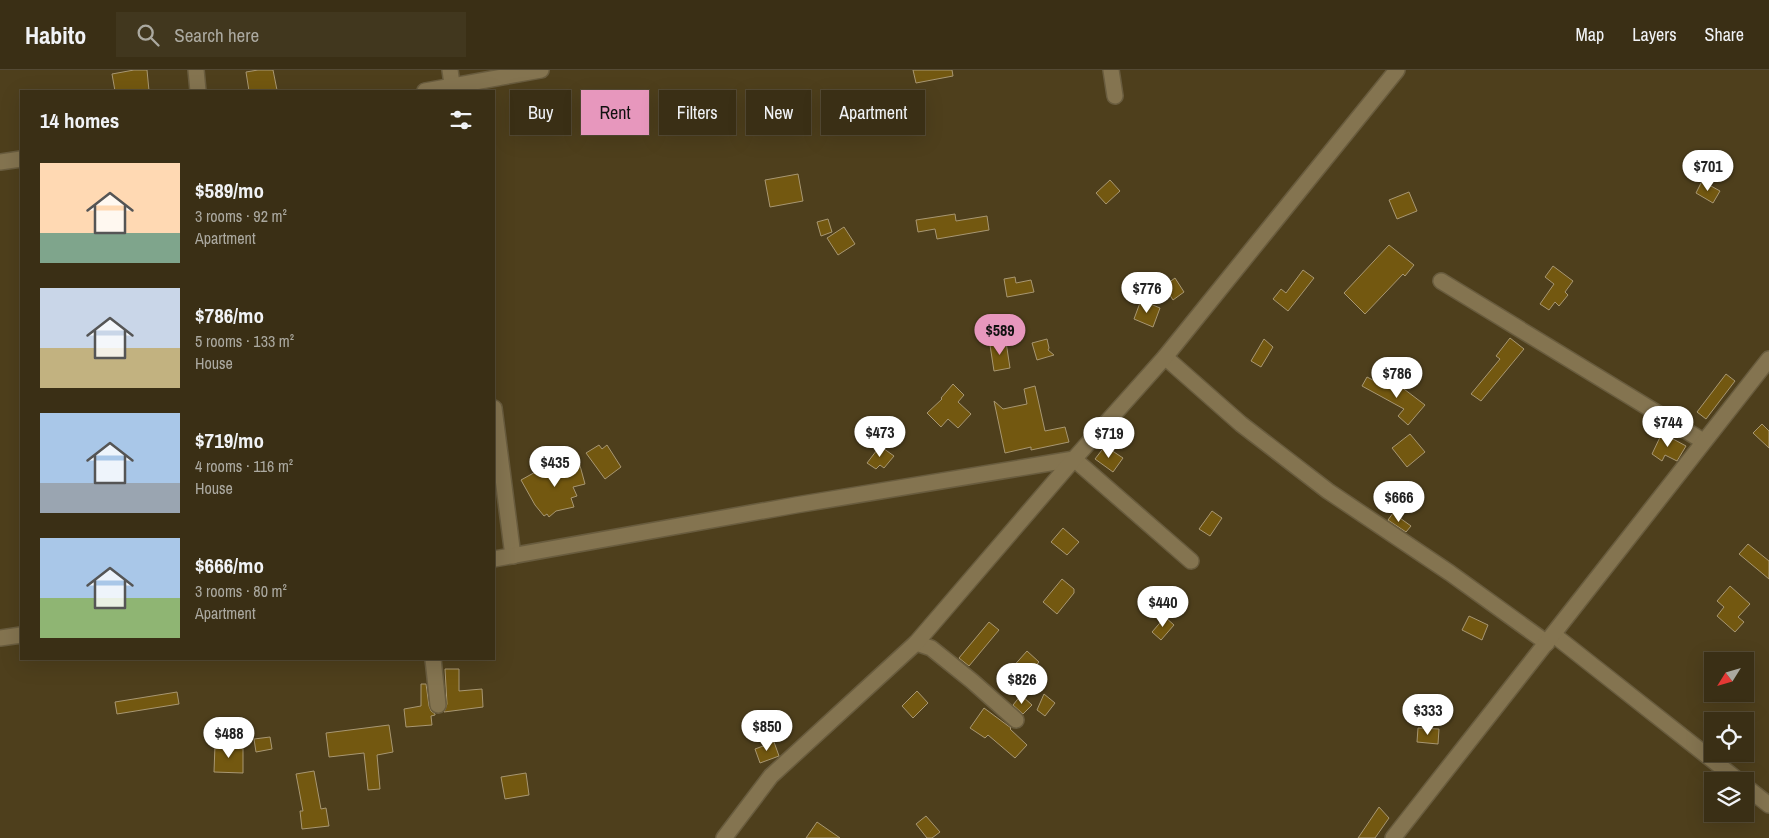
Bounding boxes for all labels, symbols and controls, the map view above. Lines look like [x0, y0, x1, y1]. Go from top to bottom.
search box [116, 12, 466, 57]
text: Habito [25, 19, 86, 51]
icon: search [134, 21, 162, 49]
text: Search here [174, 22, 259, 48]
text: Map [1576, 22, 1604, 47]
text: Layers [1632, 22, 1677, 47]
text: Share [1705, 22, 1744, 47]
chip: Buy [510, 90, 571, 135]
chip: Rent [581, 90, 649, 135]
chip: Filters [659, 90, 736, 135]
chip: New [746, 90, 811, 135]
chip: Apartment [821, 90, 925, 135]
text: 14 homes [40, 106, 119, 135]
icon: filters [447, 106, 475, 134]
pin: $701 [1678, 150, 1738, 192]
text: $701 [1693, 155, 1723, 177]
text: $589/mo [195, 176, 264, 205]
icon: home [80, 183, 140, 243]
text: 3 rooms · 92 m² [195, 205, 287, 227]
text: Apartment [195, 227, 256, 249]
pin: $776 [1117, 272, 1177, 314]
text: $776 [1132, 277, 1162, 299]
text: $786/mo [195, 301, 264, 330]
icon: home [80, 308, 140, 368]
pin: $589 [970, 314, 1030, 356]
text: $589 [985, 319, 1015, 341]
text: 5 rooms · 133 m² [195, 330, 294, 352]
text: House [195, 352, 233, 374]
pin: $786 [1367, 356, 1427, 399]
text: $786 [1382, 362, 1412, 384]
pin: $744 [1638, 406, 1698, 448]
text: $744 [1653, 411, 1683, 433]
pin: $473 [850, 416, 910, 458]
pin: $719 [1079, 416, 1139, 459]
text: $473 [865, 421, 895, 443]
text: $719 [1094, 422, 1124, 444]
text: $719/mo [195, 426, 264, 455]
icon: home [80, 433, 140, 493]
pin: $435 [525, 446, 585, 488]
text: $435 [540, 451, 570, 473]
text: 4 rooms · 116 m² [195, 455, 293, 477]
text: House [195, 477, 233, 499]
pin: $666 [1369, 480, 1429, 523]
text: $666 [1384, 486, 1414, 508]
text: $666/mo [195, 551, 264, 580]
icon: home [80, 558, 140, 618]
text: 3 rooms · 80 m² [195, 580, 287, 602]
pin: $440 [1133, 586, 1193, 628]
text: $440 [1148, 591, 1178, 613]
text: Apartment [195, 602, 256, 624]
north arrow [1704, 652, 1754, 702]
map controls [1704, 652, 1754, 822]
pin: $826 [992, 662, 1052, 705]
text: $826 [1007, 668, 1037, 690]
pin: $333 [1398, 694, 1458, 736]
text: $333 [1413, 699, 1443, 721]
pin: $850 [737, 710, 797, 752]
button: locate [1704, 712, 1754, 762]
text: $850 [752, 715, 782, 737]
pin: $488 [199, 716, 259, 759]
text: $488 [214, 722, 244, 744]
button: layers [1704, 772, 1754, 822]

